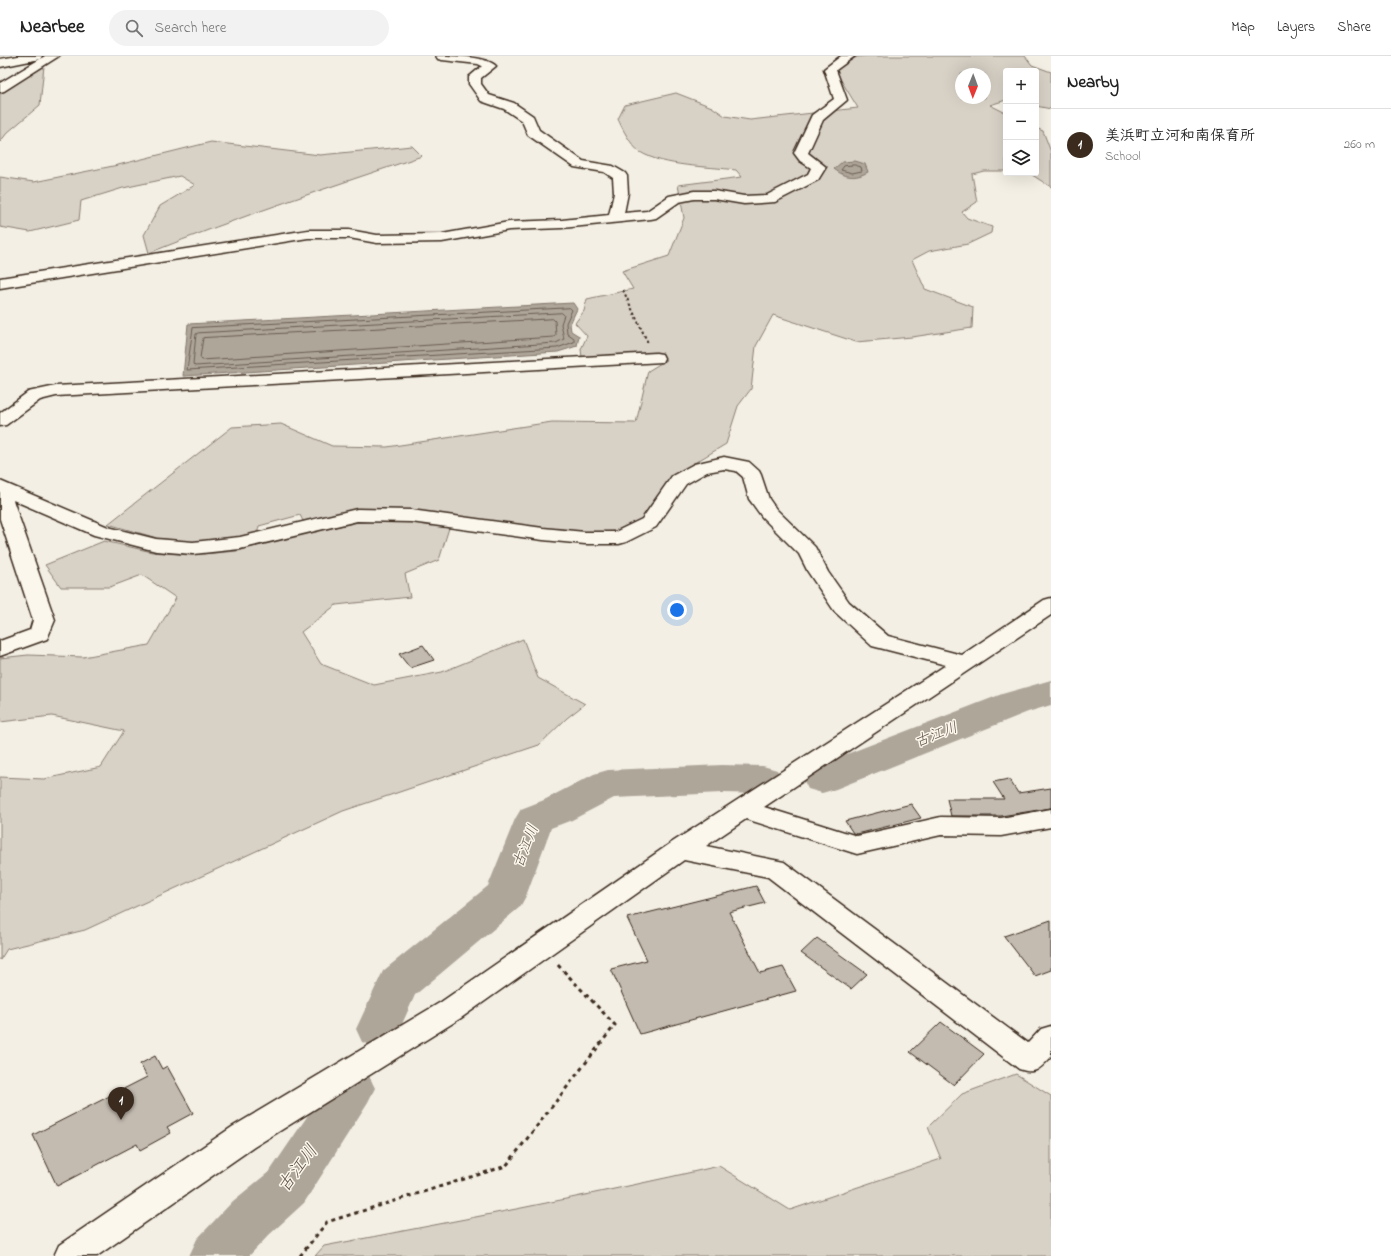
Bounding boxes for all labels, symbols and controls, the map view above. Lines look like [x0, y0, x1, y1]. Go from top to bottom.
search box [109, 10, 389, 46]
text: Nearbee [20, 14, 85, 41]
icon: search [123, 17, 145, 39]
text: Search here [155, 17, 226, 39]
text: Map [1231, 17, 1255, 38]
text: Layers [1277, 17, 1315, 38]
text: Share [1337, 17, 1371, 38]
north arrow [955, 68, 991, 104]
map controls [1003, 68, 1039, 176]
button: + [1003, 68, 1039, 104]
text: Nearby [1067, 70, 1119, 95]
button: − [1003, 104, 1039, 140]
text: 美浜町立河和南保育所 [1105, 125, 1255, 147]
text: 1 [1078, 135, 1082, 154]
text: 260 m [1344, 135, 1375, 154]
button: layers [1003, 140, 1039, 176]
text: School [1105, 147, 1141, 166]
your location [667, 600, 687, 620]
water label: 古江川 [911, 717, 961, 753]
water label: 古江川 [507, 821, 545, 871]
pin: 1 [108, 1087, 134, 1120]
water label: 古江川 [272, 1140, 325, 1199]

